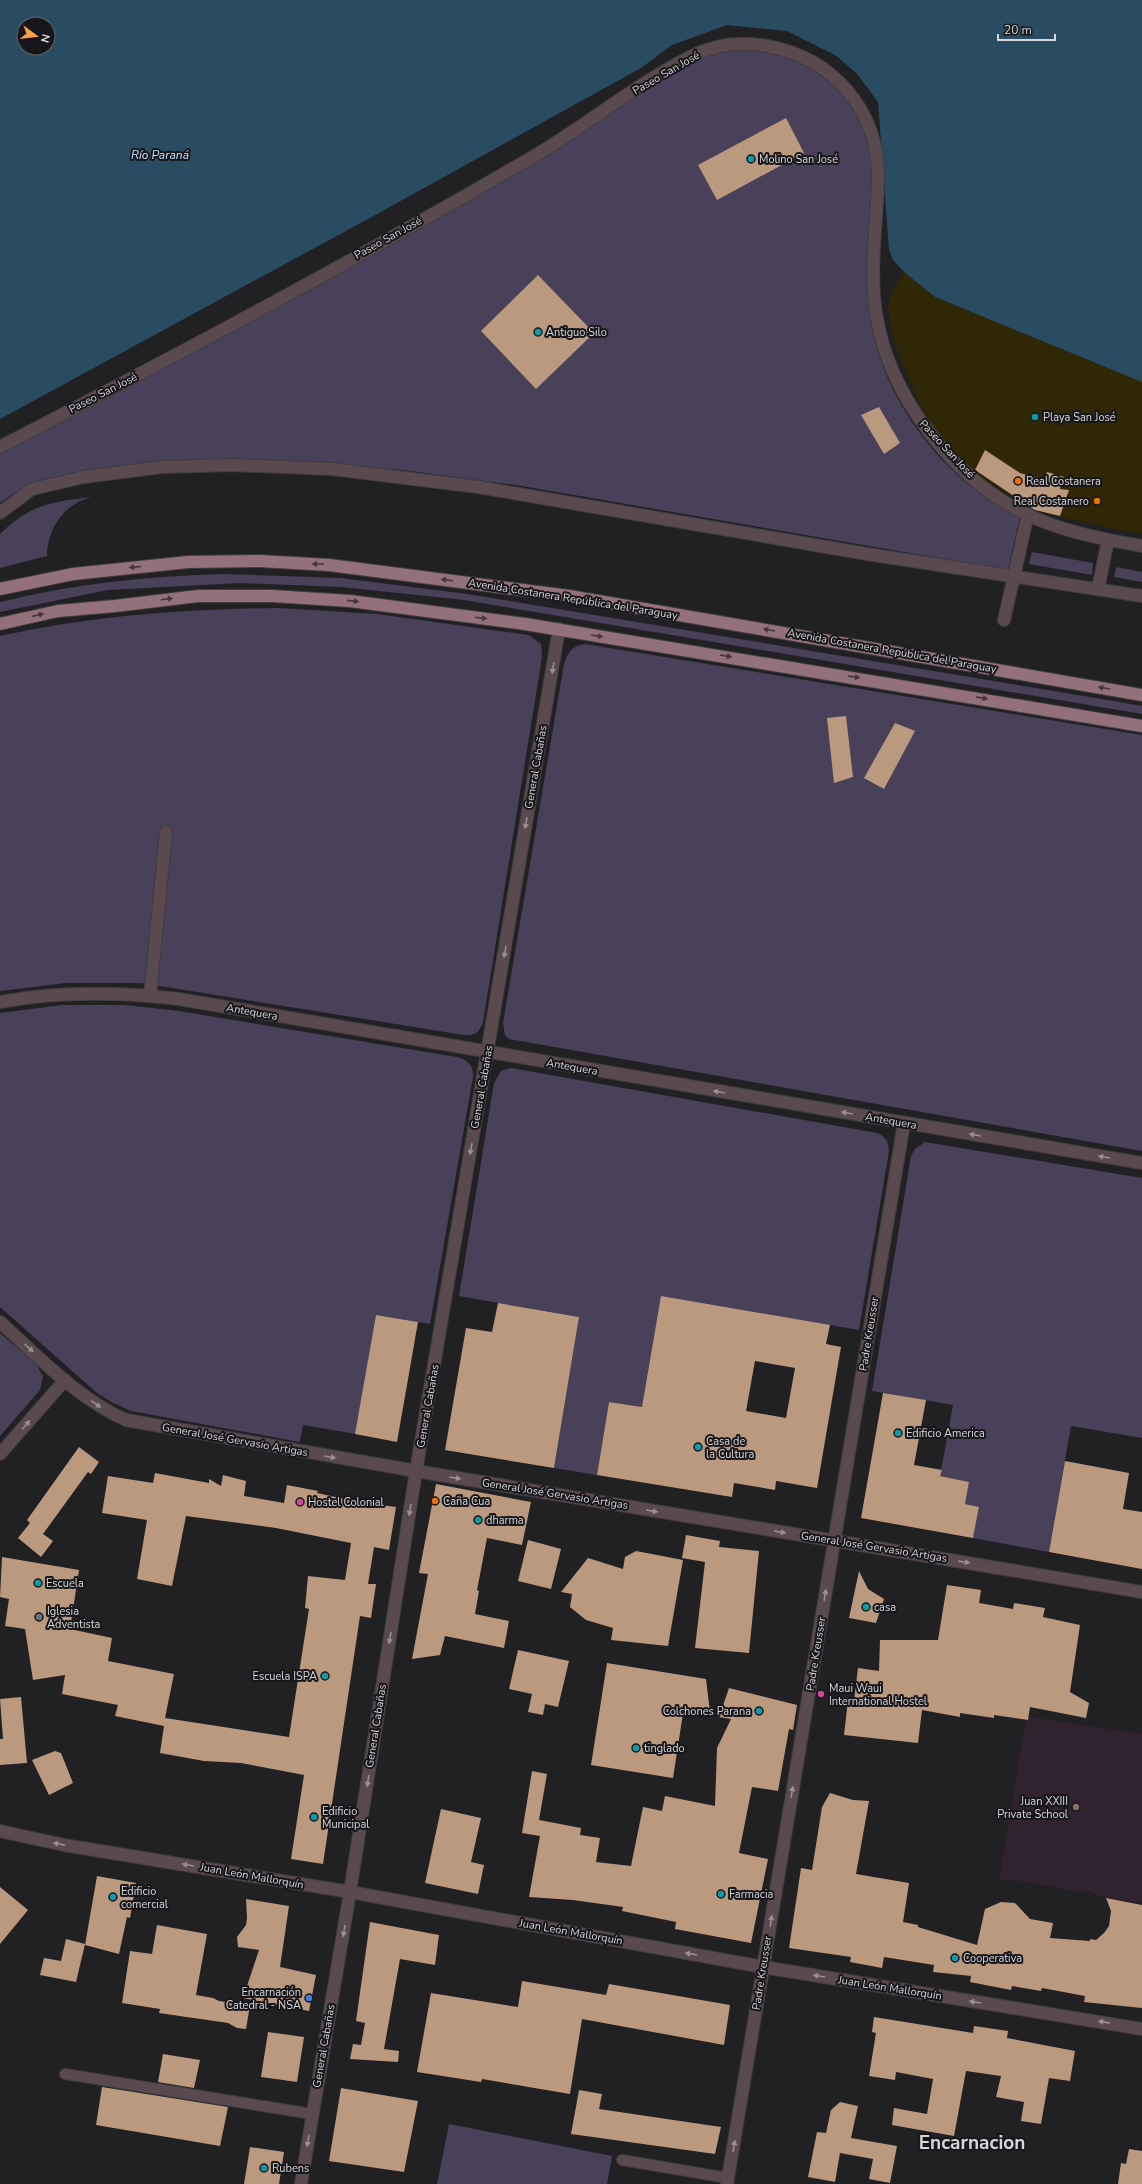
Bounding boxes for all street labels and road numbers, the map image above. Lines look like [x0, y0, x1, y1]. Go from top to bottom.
street label: Paseo San José [630, 48, 702, 98]
street label: Paseo San José [352, 213, 425, 263]
street label: Paseo San José [66, 369, 140, 417]
street label: Paseo San José [916, 416, 978, 482]
street label: Avenida Costanera República del Paraguay [467, 575, 679, 623]
street label: Avenida Costanera República del Paraguay [786, 625, 998, 677]
street label: General Cabañas [521, 724, 551, 810]
street label: Antequera [225, 1000, 279, 1024]
street label: General Cabañas [467, 1044, 497, 1130]
street label: Antequera [545, 1055, 599, 1079]
street label: Antequera [864, 1109, 918, 1133]
street label: Padre Kreusser [856, 1296, 882, 1372]
street label: General Cabañas [413, 1363, 443, 1449]
street label: General José Gervasio Artigas [161, 1420, 309, 1460]
street label: General José Gervasio Artigas [481, 1475, 629, 1513]
street label: General José Gervasio Artigas [800, 1528, 948, 1566]
street label: Padre Kreusser [803, 1616, 829, 1692]
street label: General Cabañas [362, 1683, 390, 1769]
street label: Juan León Mallorquín [198, 1859, 305, 1892]
street label: Juan León Mallorquín [517, 1915, 624, 1948]
street label: Padre Kreusser [749, 1935, 775, 2011]
street label: Juan León Mallorquín [836, 1972, 943, 2004]
street label: General Cabañas [309, 2003, 339, 2089]

